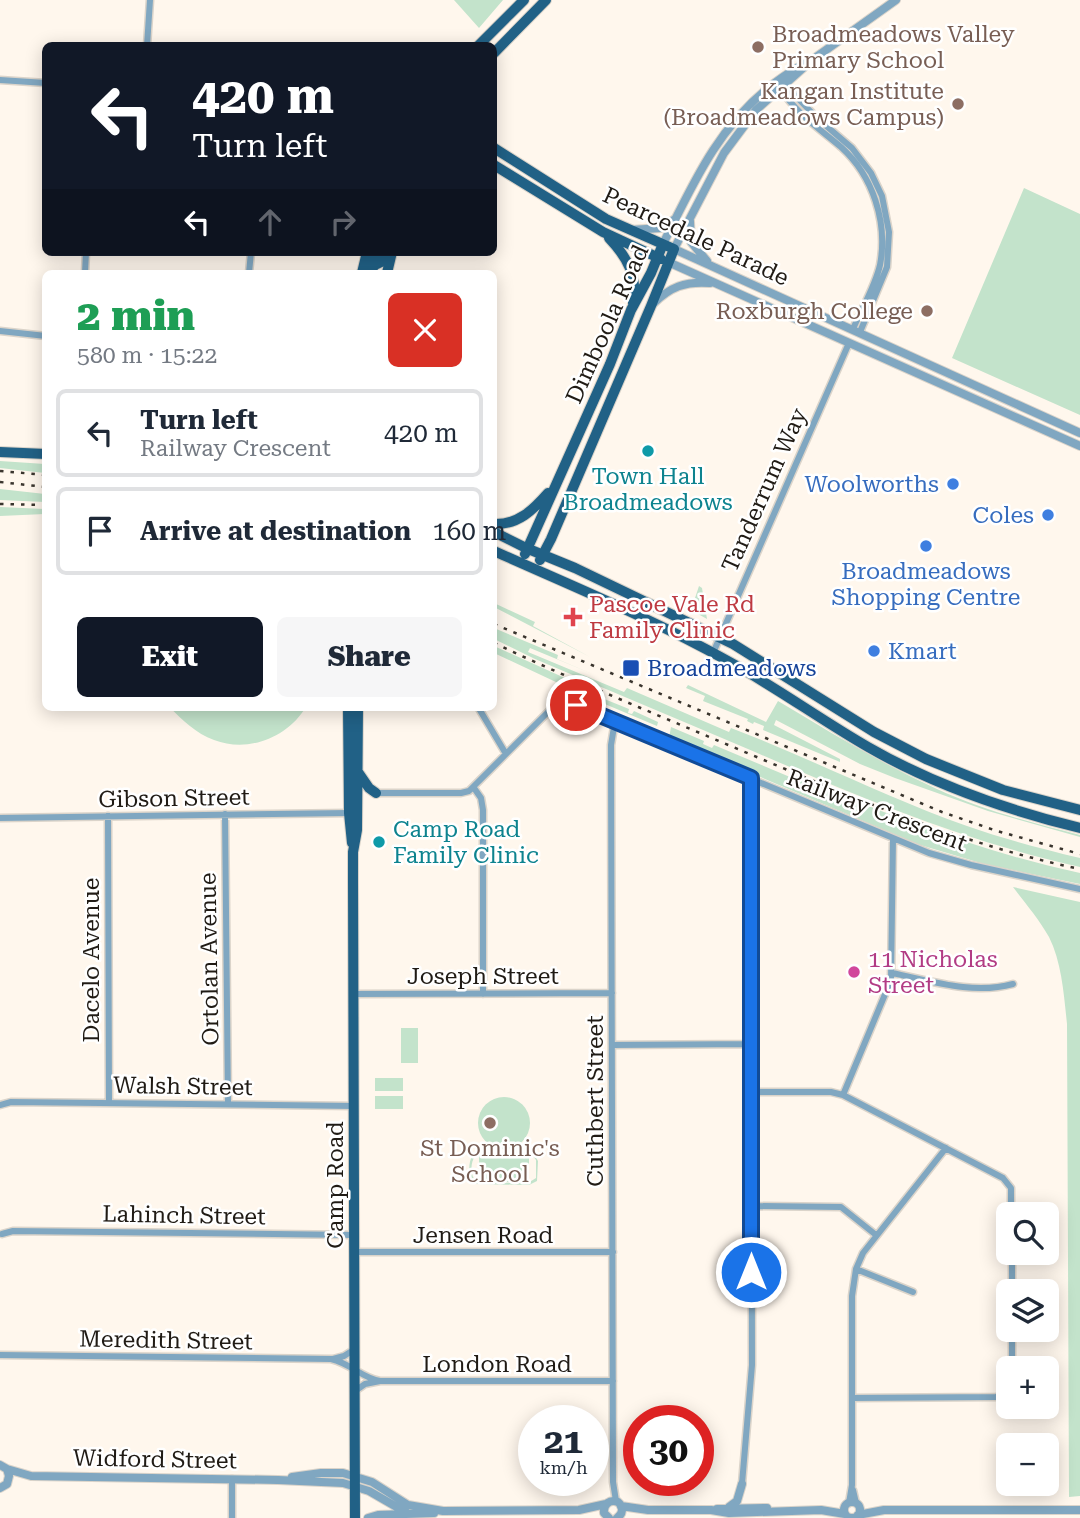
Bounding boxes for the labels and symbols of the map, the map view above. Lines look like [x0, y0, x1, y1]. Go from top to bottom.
place label: Broadmeadows Valley Primary School [772, 21, 1015, 74]
marker: Broadmeadows Valley Primary School [750, 39, 766, 55]
place label: Kangan Institute (Broadmeadows Campus) [663, 78, 944, 131]
marker: Kangan Institute (Broadmeadows Campus) [950, 96, 966, 112]
street label: Pearcedale Parade [598, 181, 793, 291]
street label: Dimboola Road [560, 240, 655, 408]
place label: Roxburgh College [716, 298, 913, 325]
marker: Roxburgh College [919, 303, 935, 319]
street label: Tanderrum Way [716, 404, 813, 576]
marker: Town Hall Broadmeadows [640, 443, 656, 459]
place label: Town Hall Broadmeadows [563, 463, 733, 516]
place label: Woolworths [804, 471, 939, 498]
marker: Woolworths [945, 476, 961, 492]
place label: Coles [973, 502, 1034, 529]
marker: Coles [1040, 507, 1056, 523]
marker: Broadmeadows Shopping Centre [918, 538, 934, 554]
place label: Broadmeadows Shopping Centre [832, 558, 1020, 611]
place label: Pascoe Vale Rd Family Clinic [589, 591, 755, 644]
marker: Pascoe Vale Rd Family Clinic [563, 607, 583, 627]
place label: Kmart [888, 638, 957, 665]
marker: Kmart [866, 643, 882, 659]
place label: Broadmeadows [647, 655, 817, 682]
marker: Broadmeadows [621, 658, 641, 678]
pin [546, 675, 606, 735]
street label: Railway Crescent [783, 764, 971, 857]
street label: Gibson Street [98, 784, 250, 813]
place label: Camp Road Family Clinic [393, 816, 539, 869]
marker: Camp Road Family Clinic [371, 834, 387, 850]
street label: Ortolan Avenue [194, 872, 225, 1046]
street label: Dacelo Avenue [78, 878, 105, 1042]
place label: 11 Nicholas Street [868, 946, 998, 999]
street label: Joseph Street [407, 963, 559, 990]
marker: 11 Nicholas Street [846, 964, 862, 980]
street label: Cuthbert Street [582, 1015, 609, 1187]
street label: Walsh Street [113, 1072, 253, 1101]
marker: St Dominic's School [482, 1115, 498, 1131]
street label: Camp Road [322, 1121, 349, 1249]
place label: St Dominic's School [420, 1135, 560, 1188]
street label: Lahinch Street [102, 1201, 266, 1230]
street label: Jensen Road [413, 1222, 554, 1249]
position arrow [714, 1235, 788, 1309]
street label: Meredith Street [79, 1325, 253, 1356]
street label: London Road [422, 1351, 572, 1378]
speed limit sign: 30 [623, 1405, 714, 1496]
street label: Widford Street [73, 1445, 238, 1474]

